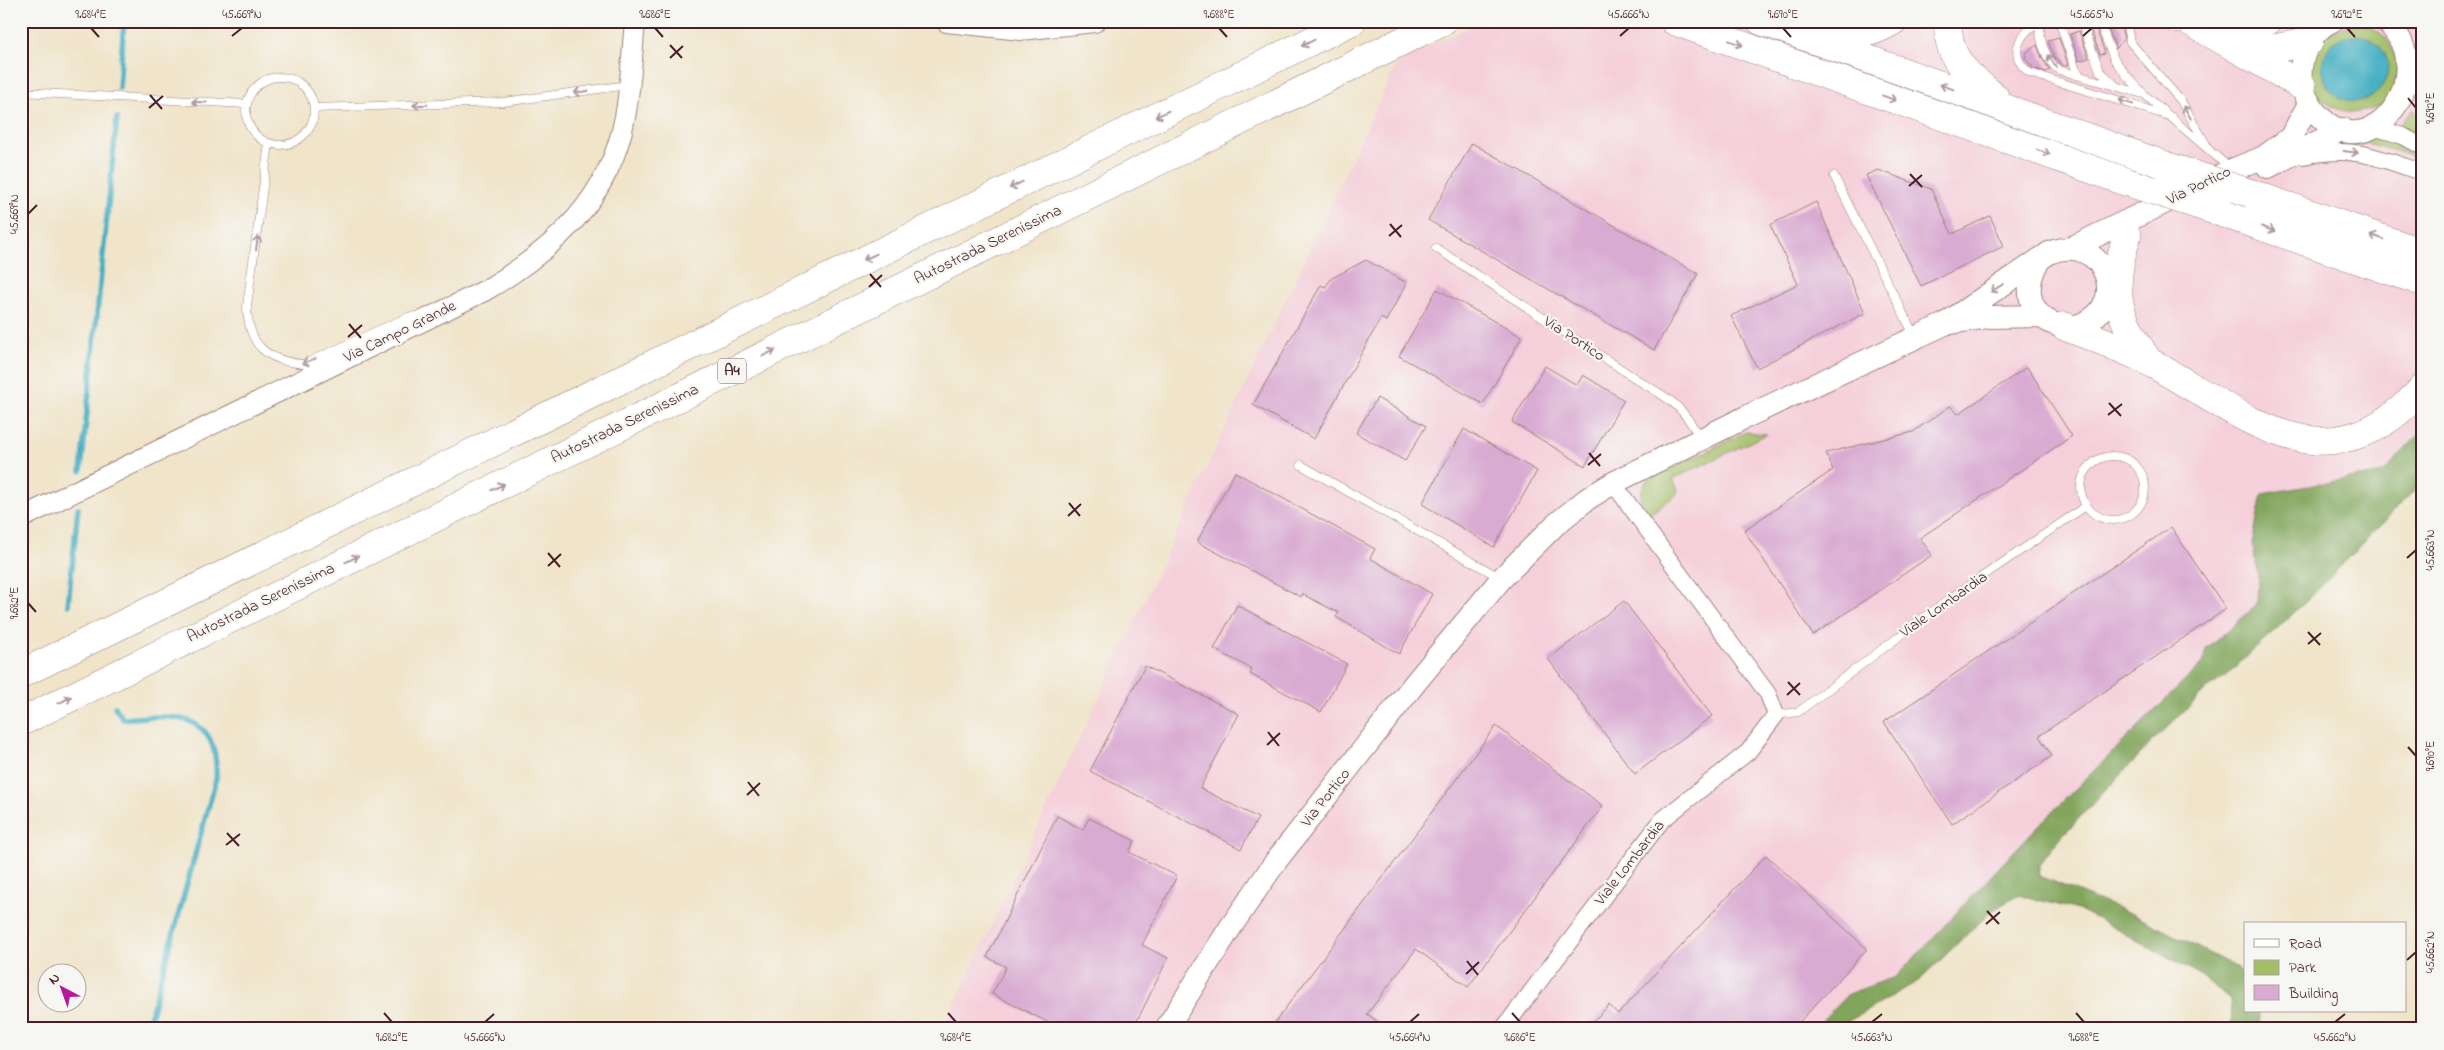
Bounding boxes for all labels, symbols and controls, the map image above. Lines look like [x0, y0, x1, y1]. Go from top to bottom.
text: 9.684°E [75, 6, 107, 24]
text: 45.669°N [222, 6, 262, 24]
text: 9.686°E [639, 6, 671, 24]
text: 9.688°E [1204, 6, 1234, 24]
text: 45.666°N [1608, 6, 1650, 24]
text: 9.690°E [1768, 6, 1798, 24]
text: 45.665°N [2071, 6, 2114, 24]
text: 9.692°E [2331, 6, 2363, 24]
one-way arrow [1301, 38, 1316, 48]
one-way arrow [1728, 39, 1743, 48]
one-way arrow [2046, 55, 2056, 69]
one-way arrow [1940, 82, 1955, 91]
one-way arrow [574, 87, 590, 97]
text: 9.692°E [2422, 92, 2440, 124]
one-way arrow [1881, 94, 1897, 103]
one-way arrow [191, 97, 207, 106]
one-way arrow [2118, 97, 2134, 106]
one-way arrow [412, 101, 428, 110]
one-way arrow [2182, 104, 2192, 119]
one-way arrow [1154, 109, 1169, 119]
one-way arrow [2343, 147, 2359, 157]
one-way arrow [2034, 148, 2050, 157]
street label: Via Portico [2162, 160, 2235, 212]
one-way arrow [1009, 181, 1024, 191]
text: 45.669°N [6, 194, 24, 234]
street label: Autostrada Serenissima [910, 199, 1066, 291]
one-way arrow [2260, 225, 2275, 234]
one-way arrow [2369, 232, 2385, 241]
one-way arrow [252, 235, 262, 251]
one-way arrow [863, 253, 878, 262]
one-way arrow [1991, 283, 2005, 293]
street label: Via Campo Grande [339, 294, 461, 370]
street label: Via Portico [1538, 310, 1610, 368]
one-way arrow [761, 348, 776, 357]
one-way arrow [301, 356, 317, 366]
road number: A4 [718, 358, 746, 384]
street label: Autostrada Serenissima [547, 378, 703, 470]
one-way arrow [490, 482, 505, 491]
text: 45.663°N [2422, 529, 2440, 571]
one-way arrow [344, 553, 359, 563]
street label: Autostrada Serenissima [183, 557, 339, 649]
street label: Viale Lombardia [1894, 566, 1993, 645]
text: 9.682°E [6, 587, 24, 619]
one-way arrow [57, 695, 72, 704]
text: 9.690°E [2422, 741, 2440, 771]
street label: Via Portico [1295, 763, 1357, 833]
street label: Viale Lombardia [1588, 815, 1671, 912]
legend [2244, 922, 2406, 1012]
text: 45.662°N [2422, 931, 2440, 973]
text: Road [2289, 933, 2322, 955]
text: Park [2289, 957, 2317, 979]
north arrow [38, 962, 88, 1012]
text: N [44, 968, 65, 990]
text: Building [2288, 983, 2338, 1006]
text: 9.682°E [376, 1029, 408, 1047]
text: 45.666°N [464, 1029, 506, 1047]
text: 9.684°E [940, 1029, 972, 1047]
text: 45.664°N [1389, 1029, 1431, 1047]
text: 9.686°E [1504, 1029, 1536, 1047]
text: 45.663°N [1851, 1029, 1893, 1047]
text: 9.688°E [2069, 1029, 2099, 1047]
text: 45.662°N [2314, 1029, 2356, 1047]

